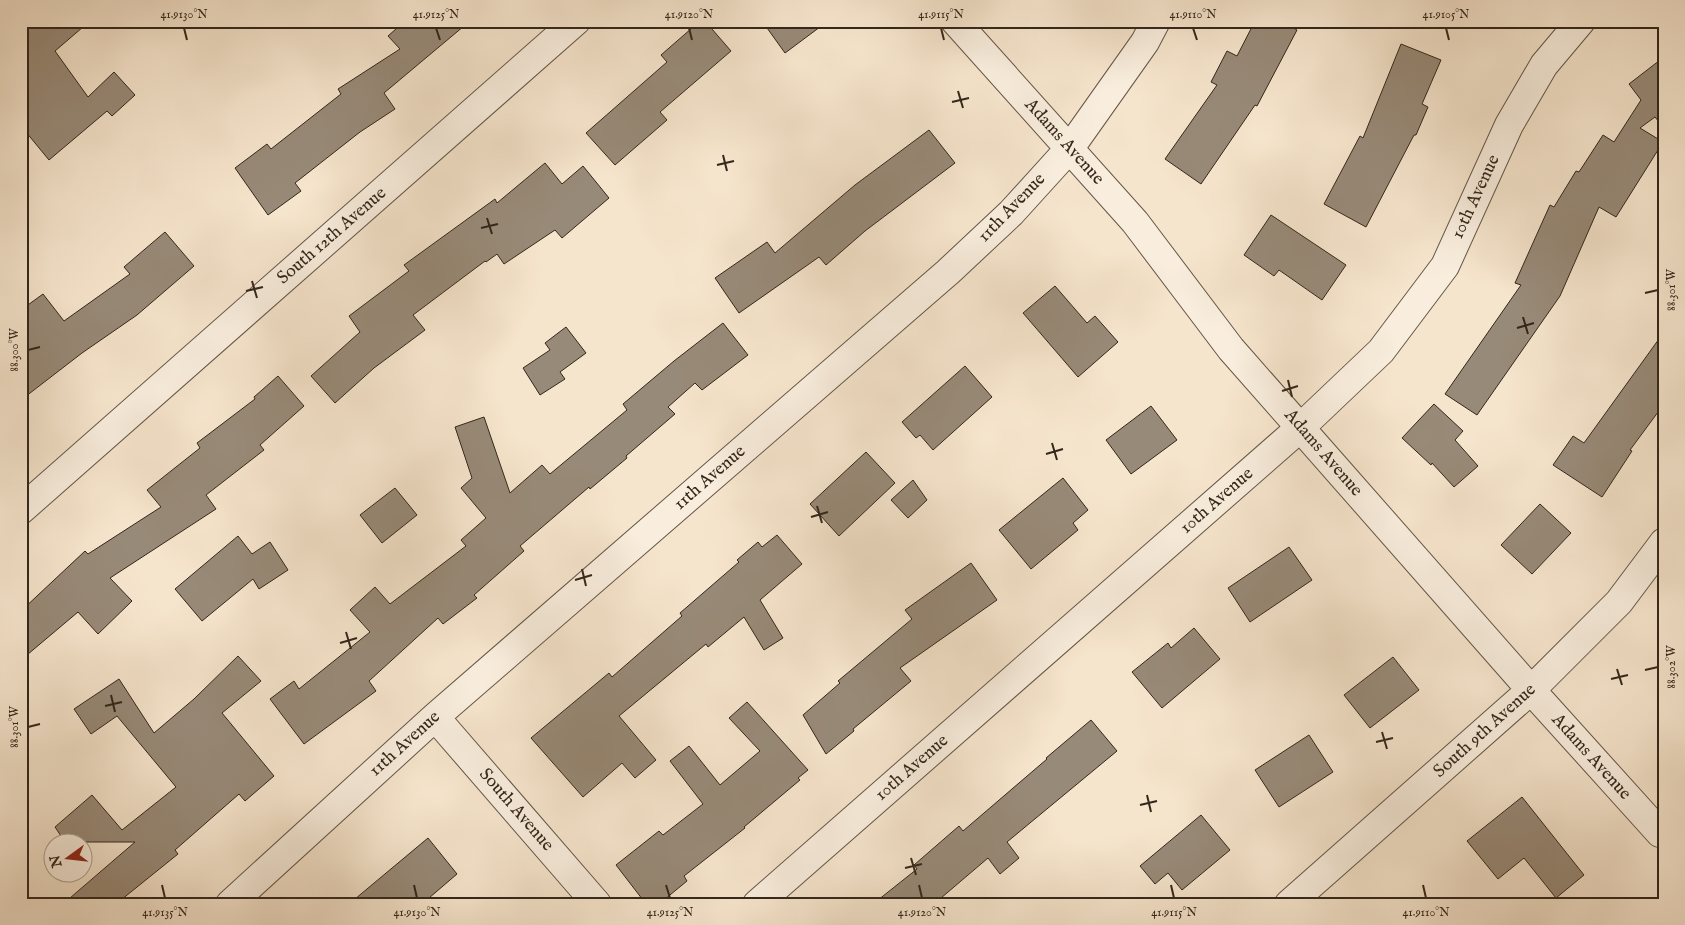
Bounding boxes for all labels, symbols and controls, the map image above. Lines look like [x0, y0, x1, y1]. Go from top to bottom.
text: 41.9130°N [160, 7, 208, 22]
text: 41.9125°N [413, 7, 460, 22]
text: 41.9120°N [665, 7, 714, 22]
text: 41.9115°N [918, 7, 964, 22]
text: 41.9110°N [1169, 7, 1217, 22]
text: 41.9105°N [1423, 7, 1470, 22]
street label: Adams Avenue [1018, 93, 1109, 190]
street label: 10th Avenue [1447, 151, 1505, 243]
street label: 11th Avenue [973, 168, 1051, 248]
street label: South 12th Avenue [272, 182, 392, 290]
text: 88.301°W [1664, 268, 1679, 311]
text: 88.300°W [7, 328, 22, 372]
street label: Adams Avenue [1278, 404, 1367, 502]
street label: 11th Avenue [669, 440, 751, 516]
street label: 10th Avenue [1175, 463, 1259, 539]
text: 88.302°W [1664, 645, 1679, 689]
street label: South 9th Avenue [1429, 679, 1541, 783]
text: 88.301°W [7, 705, 22, 748]
street label: 11th Avenue [365, 706, 445, 782]
street label: Adams Avenue [1545, 708, 1636, 805]
street label: 10th Avenue [870, 730, 954, 806]
street label: South Avenue [474, 764, 558, 856]
north arrow [42, 832, 92, 882]
text: N [46, 853, 67, 870]
text: 41.9135°N [142, 905, 188, 920]
text: 41.9130°N [393, 905, 441, 920]
text: 41.9125°N [647, 905, 694, 920]
text: 41.9120°N [898, 905, 947, 920]
text: 41.9115°N [1151, 905, 1197, 920]
text: 41.9110°N [1402, 905, 1450, 920]

